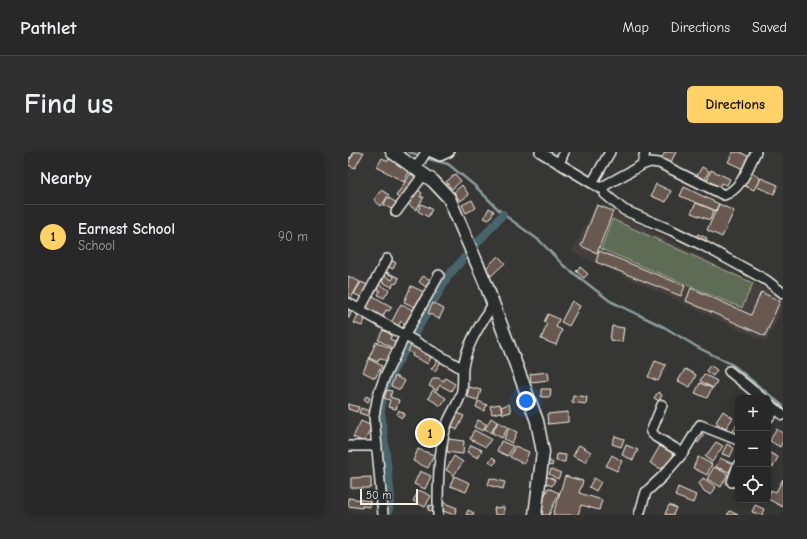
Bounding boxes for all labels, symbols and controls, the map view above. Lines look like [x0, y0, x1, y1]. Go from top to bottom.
text: Pathlet [20, 17, 76, 39]
text: Map [622, 19, 649, 36]
text: Directions [671, 19, 730, 36]
text: Saved [752, 19, 787, 36]
button: Directions [687, 86, 783, 123]
text: Find us [24, 88, 113, 120]
text: Nearby [40, 169, 91, 188]
text: Earnest School [78, 220, 175, 238]
text: 1 [50, 229, 56, 244]
text: 90 m [278, 229, 308, 244]
text: School [78, 238, 115, 253]
your location [516, 391, 536, 411]
map controls [735, 395, 771, 503]
button: + [735, 395, 771, 431]
pin: 1 [417, 418, 443, 448]
button: − [735, 431, 771, 467]
button: locate [735, 467, 771, 503]
scale bar [360, 487, 418, 506]
text: 50 m [366, 489, 391, 502]

